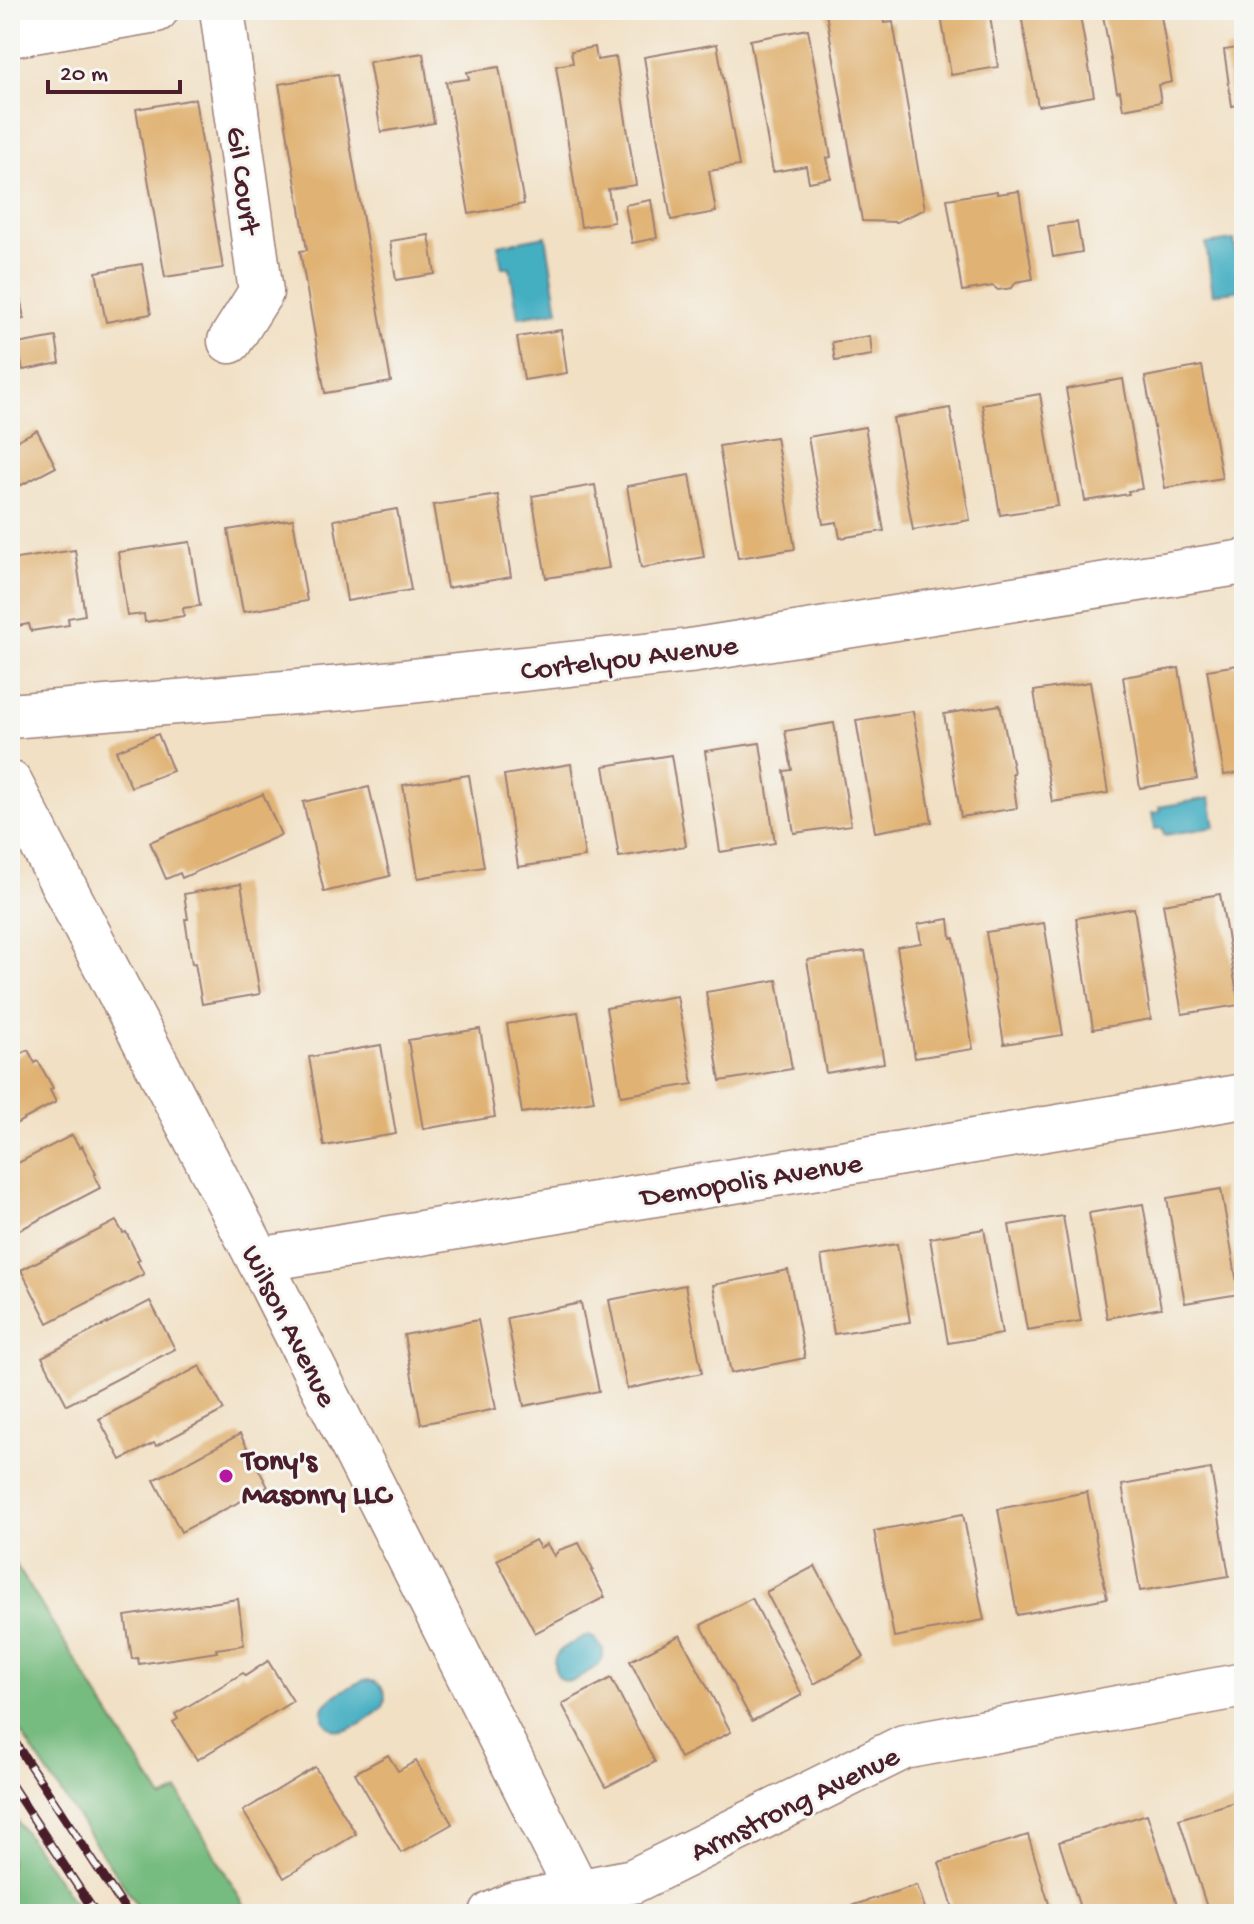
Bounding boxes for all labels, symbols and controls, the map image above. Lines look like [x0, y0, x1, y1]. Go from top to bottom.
scale bar [48, 44, 180, 94]
text: 20 m [60, 61, 108, 90]
street label: Gil Court [216, 125, 266, 239]
street label: Cortelyou Avenue [519, 630, 741, 691]
street label: Demopolis Avenue [637, 1148, 865, 1218]
street label: Wilson Avenue [231, 1240, 343, 1414]
place label: Tony's Masonry LLC [240, 1446, 394, 1515]
marker: Tony's Masonry LLC [217, 1467, 235, 1485]
street label: Armstrong Avenue [686, 1740, 906, 1872]

